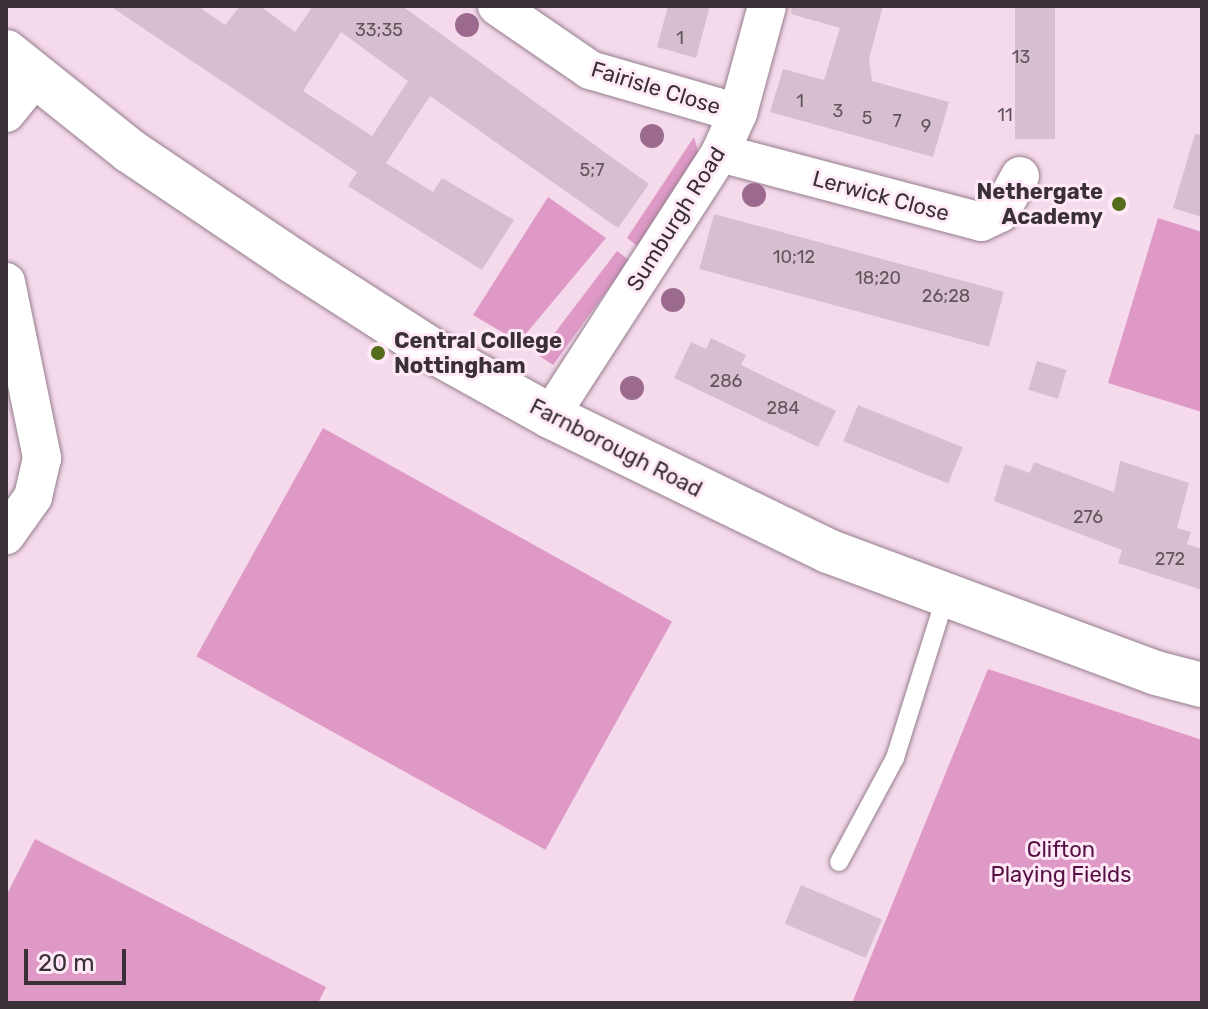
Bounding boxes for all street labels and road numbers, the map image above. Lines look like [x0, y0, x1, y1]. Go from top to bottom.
street label: Fairisle Close [588, 56, 724, 120]
street label: Sumburgh Road [621, 142, 731, 296]
street label: Lerwick Close [810, 165, 952, 227]
street label: Farnborough Road [525, 393, 707, 503]

